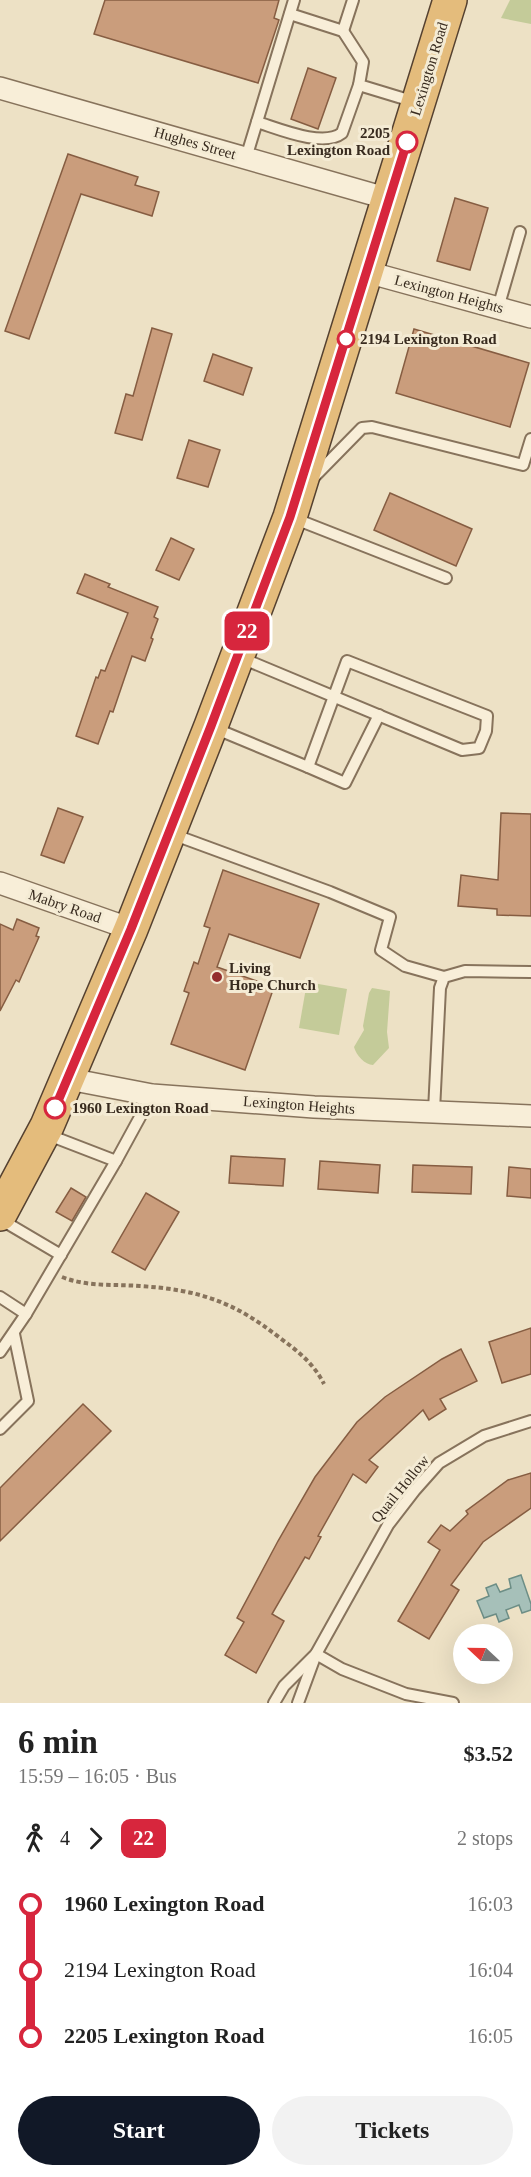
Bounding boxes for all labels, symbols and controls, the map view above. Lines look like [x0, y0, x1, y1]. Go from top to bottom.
street label: Lexington Road [407, 20, 451, 118]
street label: Hughes Street [152, 124, 239, 163]
place label: 2205 Lexington Road [287, 125, 391, 158]
marker: 2205 Lexington Road [396, 131, 418, 153]
street label: Lexington Heights [393, 272, 505, 316]
marker: 2194 Lexington Road [337, 330, 355, 348]
place label: 2194 Lexington Road [360, 331, 497, 347]
line badge: 22 [220, 612, 274, 650]
text: 22 [237, 619, 258, 643]
street label: Mabry Road [27, 886, 104, 926]
place label: Living Hope Church [229, 960, 316, 993]
marker: Living Hope Church [210, 970, 224, 984]
street label: Lexington Heights [243, 1093, 356, 1117]
marker: 1960 Lexington Road [44, 1097, 66, 1119]
place label: 1960 Lexington Road [72, 1100, 209, 1116]
street label: Quail Hollow [368, 1452, 432, 1526]
north arrow [453, 1624, 513, 1684]
map controls [453, 1624, 513, 1684]
text: 6 min [18, 1724, 98, 1760]
text: $3.52 [464, 1741, 513, 1766]
text: 15:59 – 16:05 · Bus [18, 1765, 177, 1787]
icon: walk [18, 1822, 51, 1855]
icon: forward [79, 1822, 112, 1855]
text: 22 [133, 1826, 154, 1850]
text: 4 [60, 1827, 70, 1849]
text: 2 stops [457, 1827, 513, 1849]
text: 1960 Lexington Road [64, 1891, 264, 1916]
text: 16:03 [467, 1893, 513, 1915]
text: 2194 Lexington Road [64, 1957, 256, 1982]
text: 16:04 [467, 1959, 513, 1981]
text: 2205 Lexington Road [64, 2023, 264, 2048]
text: 16:05 [467, 2025, 513, 2047]
button: Start [18, 2096, 260, 2165]
button: Tickets [272, 2096, 513, 2165]

